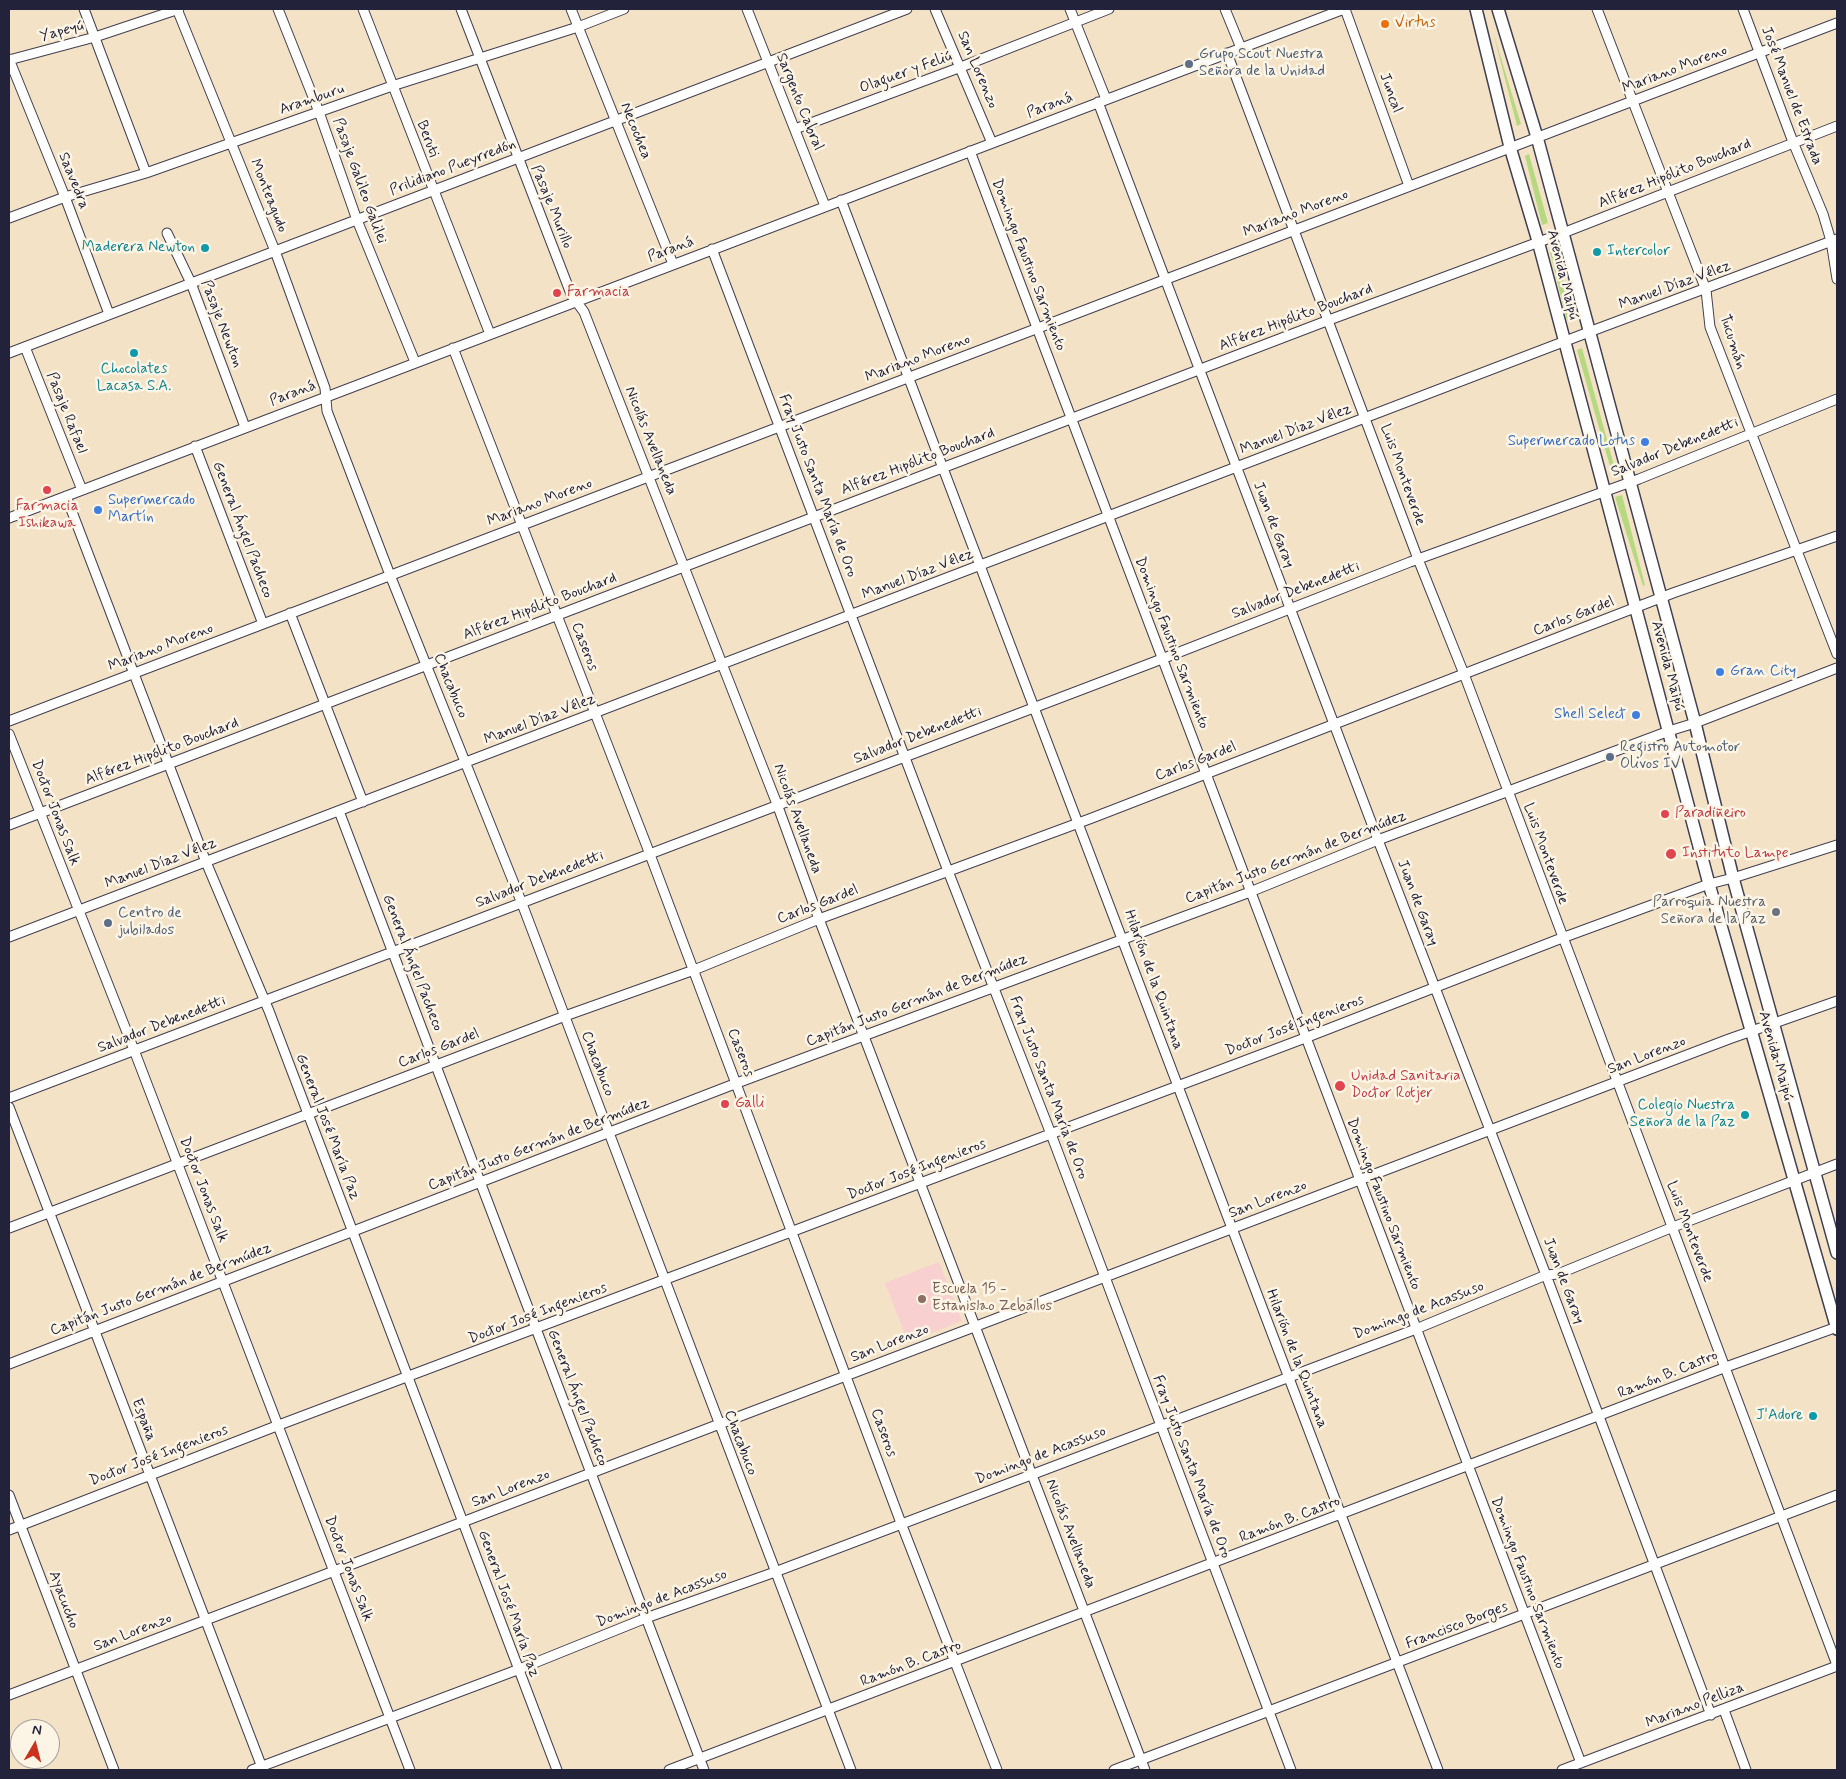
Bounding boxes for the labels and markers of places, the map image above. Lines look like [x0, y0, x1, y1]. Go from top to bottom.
place label: Virtus [1395, 15, 1436, 33]
marker: Virtus [1379, 18, 1391, 30]
place label: Grupo Scout Nuestra Señora de la Unidad [1199, 46, 1325, 81]
marker: Grupo Scout Nuestra Señora de la Unidad [1183, 58, 1195, 70]
place label: Maderera Newton [82, 239, 195, 257]
marker: Maderera Newton [199, 242, 211, 254]
place label: Intercolor [1607, 243, 1670, 261]
marker: Intercolor [1591, 246, 1603, 258]
place label: Farmacia [567, 284, 630, 302]
marker: Farmacia [551, 287, 563, 299]
marker: Chocolates Lacasa S.A. [128, 347, 140, 359]
place label: Chocolates Lacasa S.A. [97, 361, 171, 396]
place label: Supermercado Lotus [1508, 433, 1635, 451]
marker: Supermercado Lotus [1639, 436, 1651, 448]
marker: Farmacia Ishikawa [41, 484, 53, 496]
place label: Supermercado Martín [108, 492, 195, 527]
place label: Farmacia Ishikawa [16, 498, 78, 533]
marker: Supermercado Martín [92, 504, 104, 516]
place label: Gran City [1730, 663, 1796, 681]
marker: Gran City [1714, 666, 1726, 678]
place label: Shell Select [1554, 706, 1626, 724]
marker: Shell Select [1630, 709, 1642, 721]
place label: Registro Automotor Olivos IV [1620, 739, 1740, 774]
marker: Registro Automotor Olivos IV [1604, 751, 1616, 763]
place label: Paradiñeiro [1675, 805, 1746, 823]
marker: Paradiñeiro [1659, 808, 1671, 820]
place label: Instituto Lampe [1682, 845, 1788, 863]
marker: Instituto Lampe [1664, 847, 1678, 861]
place label: Parroquia Nuestra Señora de la Paz [1653, 894, 1766, 929]
place label: Centro de jubilados [118, 905, 182, 940]
marker: Parroquia Nuestra Señora de la Paz [1770, 906, 1782, 918]
marker: Centro de jubilados [102, 917, 114, 929]
place label: Unidad Sanitaria Doctor Rotjer [1351, 1068, 1461, 1103]
marker: Unidad Sanitaria Doctor Rotjer [1333, 1079, 1347, 1093]
place label: Galli [735, 1095, 764, 1113]
place label: Colegio Nuestra Señora de la Paz [1630, 1097, 1735, 1132]
marker: Galli [719, 1098, 731, 1110]
marker: Colegio Nuestra Señora de la Paz [1739, 1109, 1751, 1121]
place label: Escuela 15 - Estanislao Zeballos [932, 1281, 1052, 1316]
marker: Escuela 15 - Estanislao Zeballos [916, 1293, 928, 1305]
place label: J'Adore [1756, 1407, 1803, 1425]
marker: J'Adore [1807, 1410, 1819, 1422]

